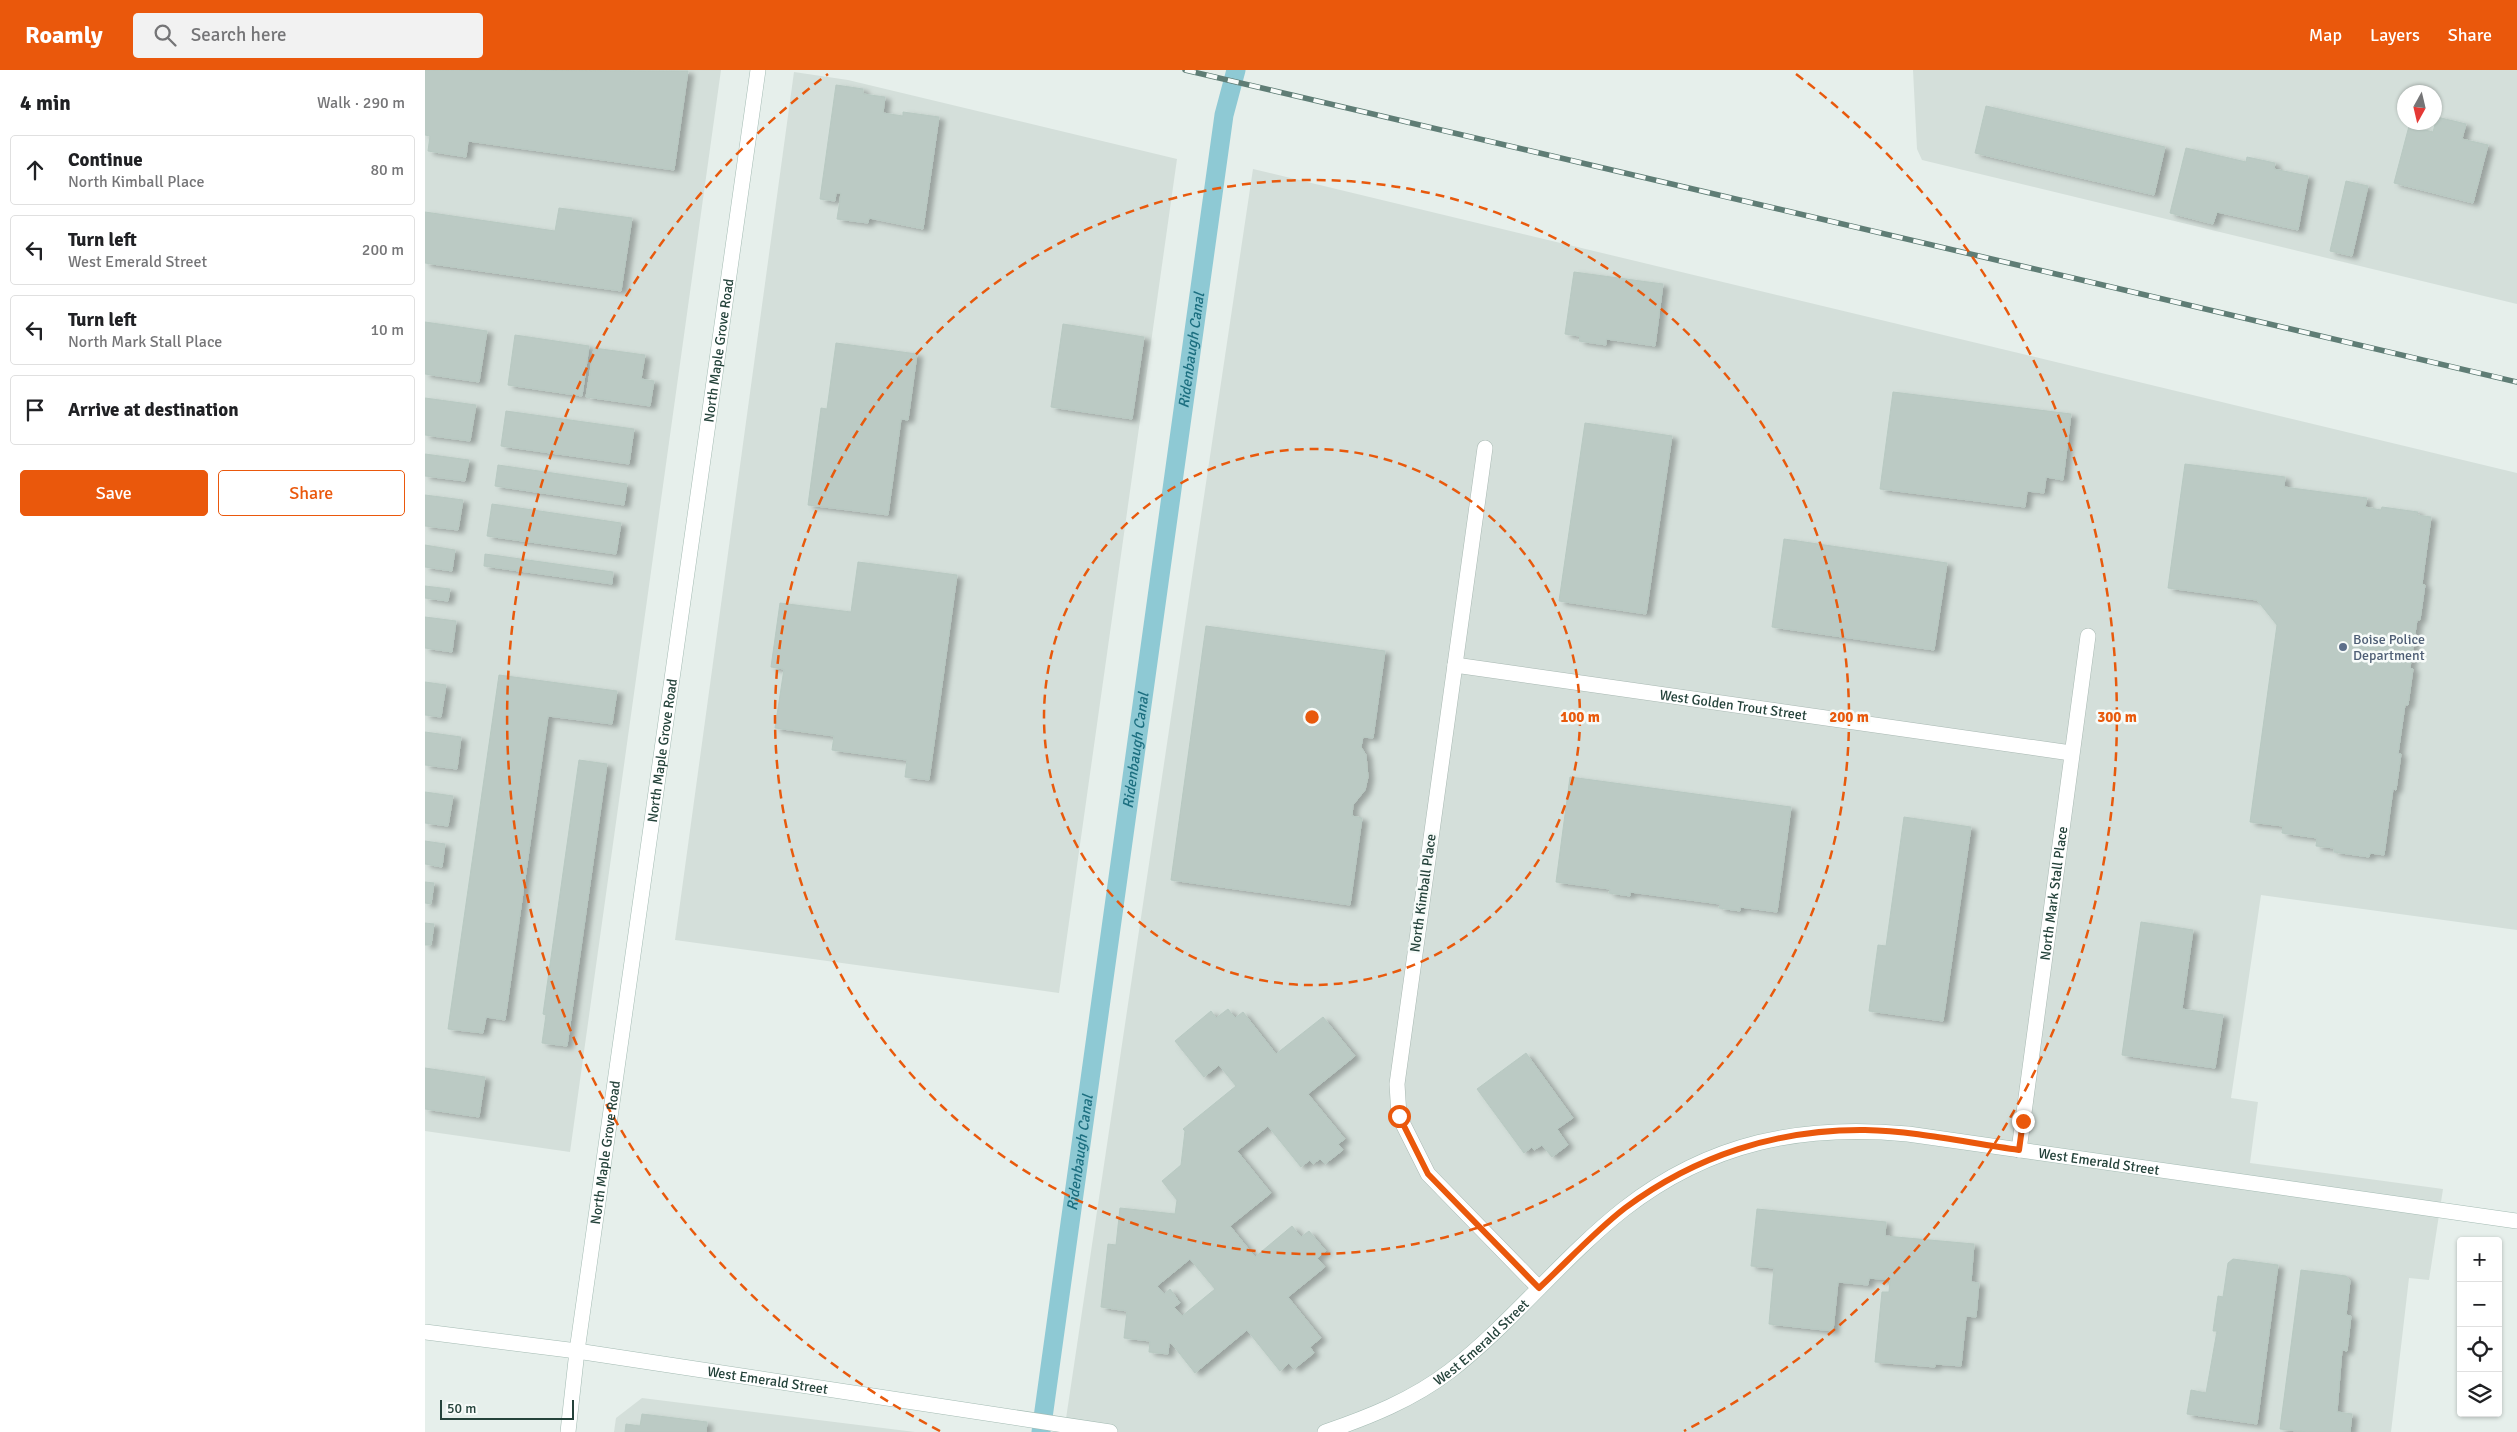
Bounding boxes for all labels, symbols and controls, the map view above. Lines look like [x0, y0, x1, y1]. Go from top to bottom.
search box [133, 13, 483, 58]
text: Roamly [25, 20, 103, 50]
icon: search [151, 21, 179, 49]
text: Search here [191, 23, 287, 47]
text: Map [2309, 24, 2342, 46]
text: Layers [2370, 24, 2420, 46]
text: Share [2448, 24, 2492, 46]
north arrow [2397, 85, 2442, 130]
text: 4 min [20, 90, 71, 116]
text: Walk · 290 m [317, 93, 405, 113]
text: Continue [68, 148, 143, 172]
icon: ahead [21, 156, 49, 184]
text: 80 m [370, 160, 404, 180]
text: North Kimball Place [68, 172, 204, 192]
text: Turn left [68, 228, 137, 252]
icon: left [21, 236, 49, 264]
text: 200 m [362, 240, 404, 260]
text: West Emerald Street [68, 252, 207, 272]
street label: North Maple Grove Road [700, 277, 737, 423]
water label: Ridenbaugh Canal [1174, 290, 1208, 409]
text: Turn left [68, 308, 137, 332]
icon: left [21, 316, 49, 344]
text: 10 m [370, 320, 404, 340]
text: North Mark Stall Place [68, 332, 222, 352]
icon: arrive [21, 396, 49, 424]
text: Arrive at destination [68, 398, 239, 422]
button: Save [20, 470, 208, 516]
button: Share [218, 470, 405, 516]
place label: Boise Police Department [2353, 631, 2425, 664]
marker: Boise Police Department [2337, 641, 2349, 653]
street label: North Maple Grove Road [643, 677, 680, 824]
street label: West Golden Trout Street [1658, 686, 1808, 724]
water label: Ridenbaugh Canal [1119, 690, 1153, 810]
centre of rings [1303, 708, 1321, 726]
text: 100 m [1560, 708, 1600, 726]
text: 200 m [1829, 708, 1869, 726]
text: 300 m [2097, 708, 2137, 726]
street label: North Mark Stall Place [2036, 825, 2071, 961]
street label: North Kimball Place [1406, 833, 1440, 953]
street label: North Maple Grove Road [586, 1079, 624, 1226]
water label: Ridenbaugh Canal [1063, 1092, 1097, 1212]
route start [1388, 1105, 1411, 1128]
route end [2012, 1110, 2035, 1133]
street label: West Emerald Street [2037, 1144, 2161, 1178]
map controls [2457, 1237, 2502, 1417]
button: + [2457, 1237, 2502, 1282]
button: − [2457, 1282, 2502, 1327]
street label: West Emerald Street [1430, 1295, 1532, 1389]
button: locate [2457, 1327, 2502, 1372]
street label: West Emerald Street [706, 1362, 829, 1398]
button: layers [2457, 1372, 2502, 1417]
scale bar [440, 1397, 574, 1420]
text: 50 m [447, 1400, 476, 1417]

